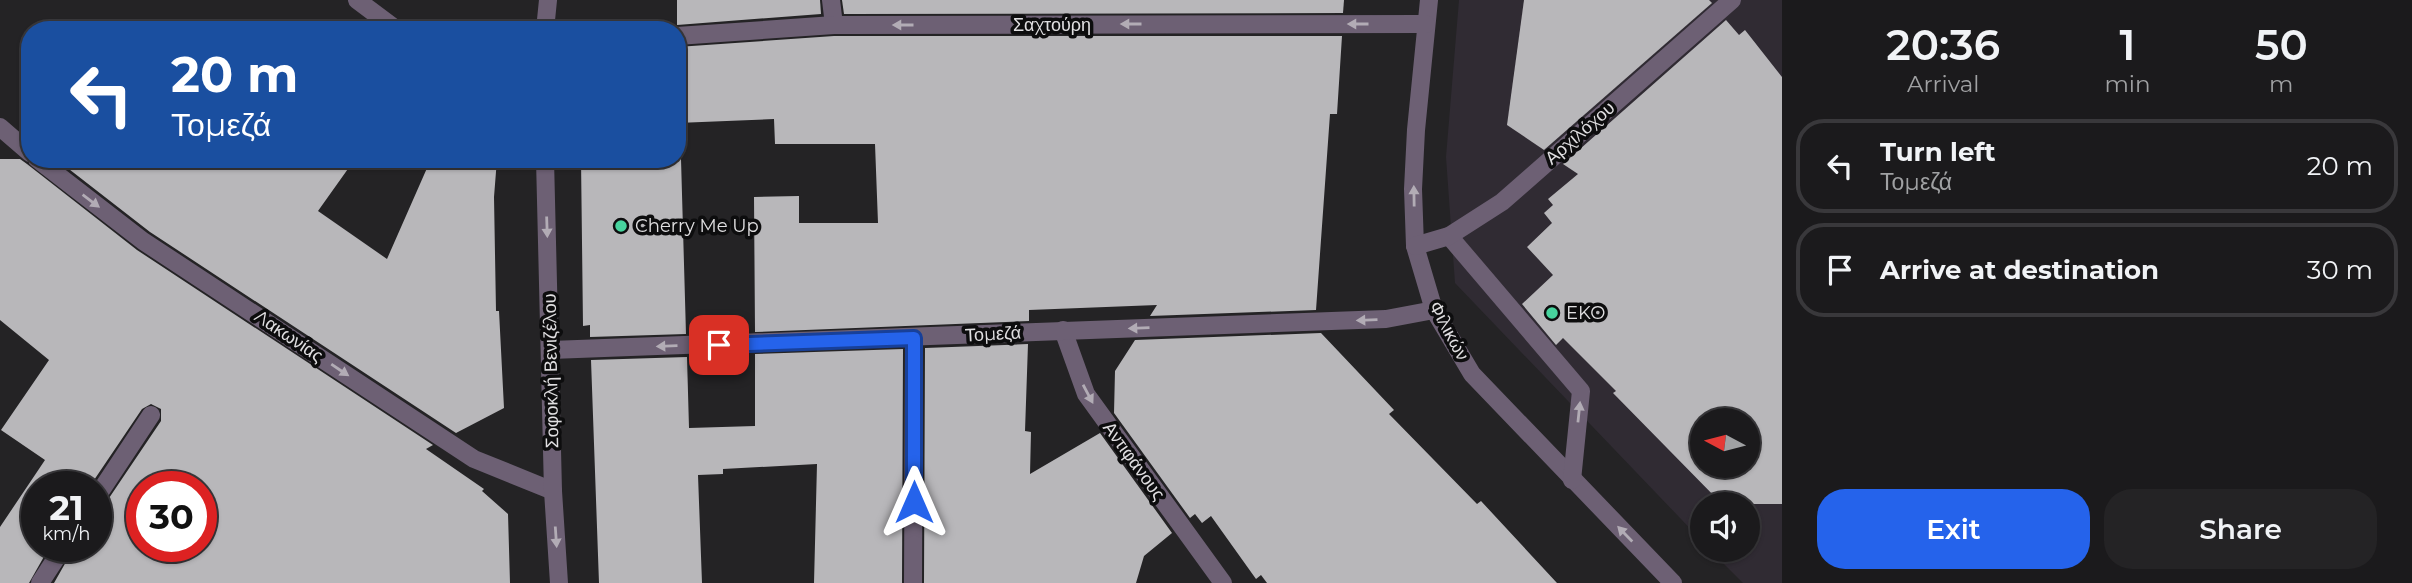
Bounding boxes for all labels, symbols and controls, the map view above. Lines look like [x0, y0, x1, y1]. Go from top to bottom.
street label: Σαχτούρη [1013, 14, 1091, 36]
one-way arrow [1119, 18, 1141, 30]
one-way arrow [1347, 18, 1369, 30]
one-way arrow [892, 19, 914, 31]
text: 20:36 [1886, 19, 2000, 71]
text: 1 [2119, 19, 2135, 71]
text: 50 [2255, 19, 2308, 71]
text: 20 m [171, 45, 298, 104]
icon: left [56, 49, 147, 140]
text: Arrival [1907, 70, 1979, 98]
text: min [2104, 70, 2151, 98]
text: m [2269, 70, 2293, 98]
street label: Αρχιλόχου [1541, 97, 1619, 169]
text: Τομεζά [171, 105, 271, 144]
text: Turn left [1880, 136, 1996, 168]
icon: left [1821, 147, 1859, 185]
text: 20 m [2307, 150, 2373, 182]
text: Τομεζά [1880, 168, 1952, 196]
one-way arrow [1408, 185, 1420, 207]
one-way arrow [82, 194, 100, 208]
place label: Cherry Me Up [635, 215, 759, 237]
one-way arrow [542, 217, 553, 239]
marker: Cherry Me Up [613, 218, 629, 234]
icon: arrive [1821, 251, 1859, 289]
text: Arrive at destination [1880, 254, 2159, 286]
text: 30 m [2307, 254, 2373, 286]
street label: Σοφοκλή Βενιζέλου [539, 293, 563, 449]
street label: Φιλικών [1424, 298, 1474, 364]
place label: EKO [1566, 302, 1605, 324]
street label: Λακωνίας [251, 305, 328, 367]
marker: EKO [1544, 305, 1560, 321]
one-way arrow [1356, 314, 1378, 325]
pin [689, 315, 749, 375]
street label: Τομεζά [964, 322, 1022, 346]
one-way arrow [1128, 322, 1150, 333]
icon: arrive [700, 326, 738, 364]
one-way arrow [656, 341, 678, 352]
one-way arrow [331, 363, 349, 377]
one-way arrow [1082, 384, 1093, 404]
one-way arrow [1574, 401, 1585, 423]
north arrow [1690, 408, 1760, 478]
map controls [1690, 408, 1760, 562]
street label: Αντιφάνους [1098, 418, 1170, 505]
position arrow [877, 465, 951, 539]
speed limit sign: 30 [126, 471, 217, 562]
text: 21 [49, 486, 84, 529]
button: Exit [1817, 489, 2090, 569]
button: Share [2104, 489, 2377, 569]
button: sound [1690, 492, 1760, 562]
text: km/h [42, 523, 91, 545]
one-way arrow [551, 526, 562, 548]
one-way arrow [1618, 526, 1634, 543]

